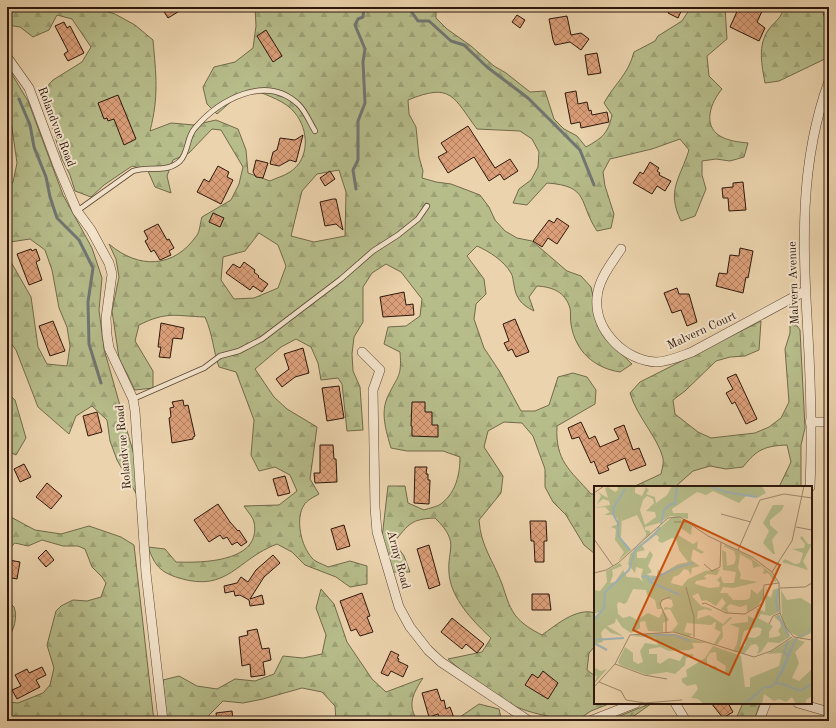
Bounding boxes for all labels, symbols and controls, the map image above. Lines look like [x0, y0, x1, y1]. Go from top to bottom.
street label: Rolandvue Road [35, 85, 77, 169]
street label: Malvern Avenue [787, 241, 801, 325]
street label: Malvern Court [666, 310, 738, 352]
street label: Rolandvue Road [114, 404, 134, 490]
inset map [594, 486, 812, 704]
street label: Army Road [384, 529, 412, 591]

